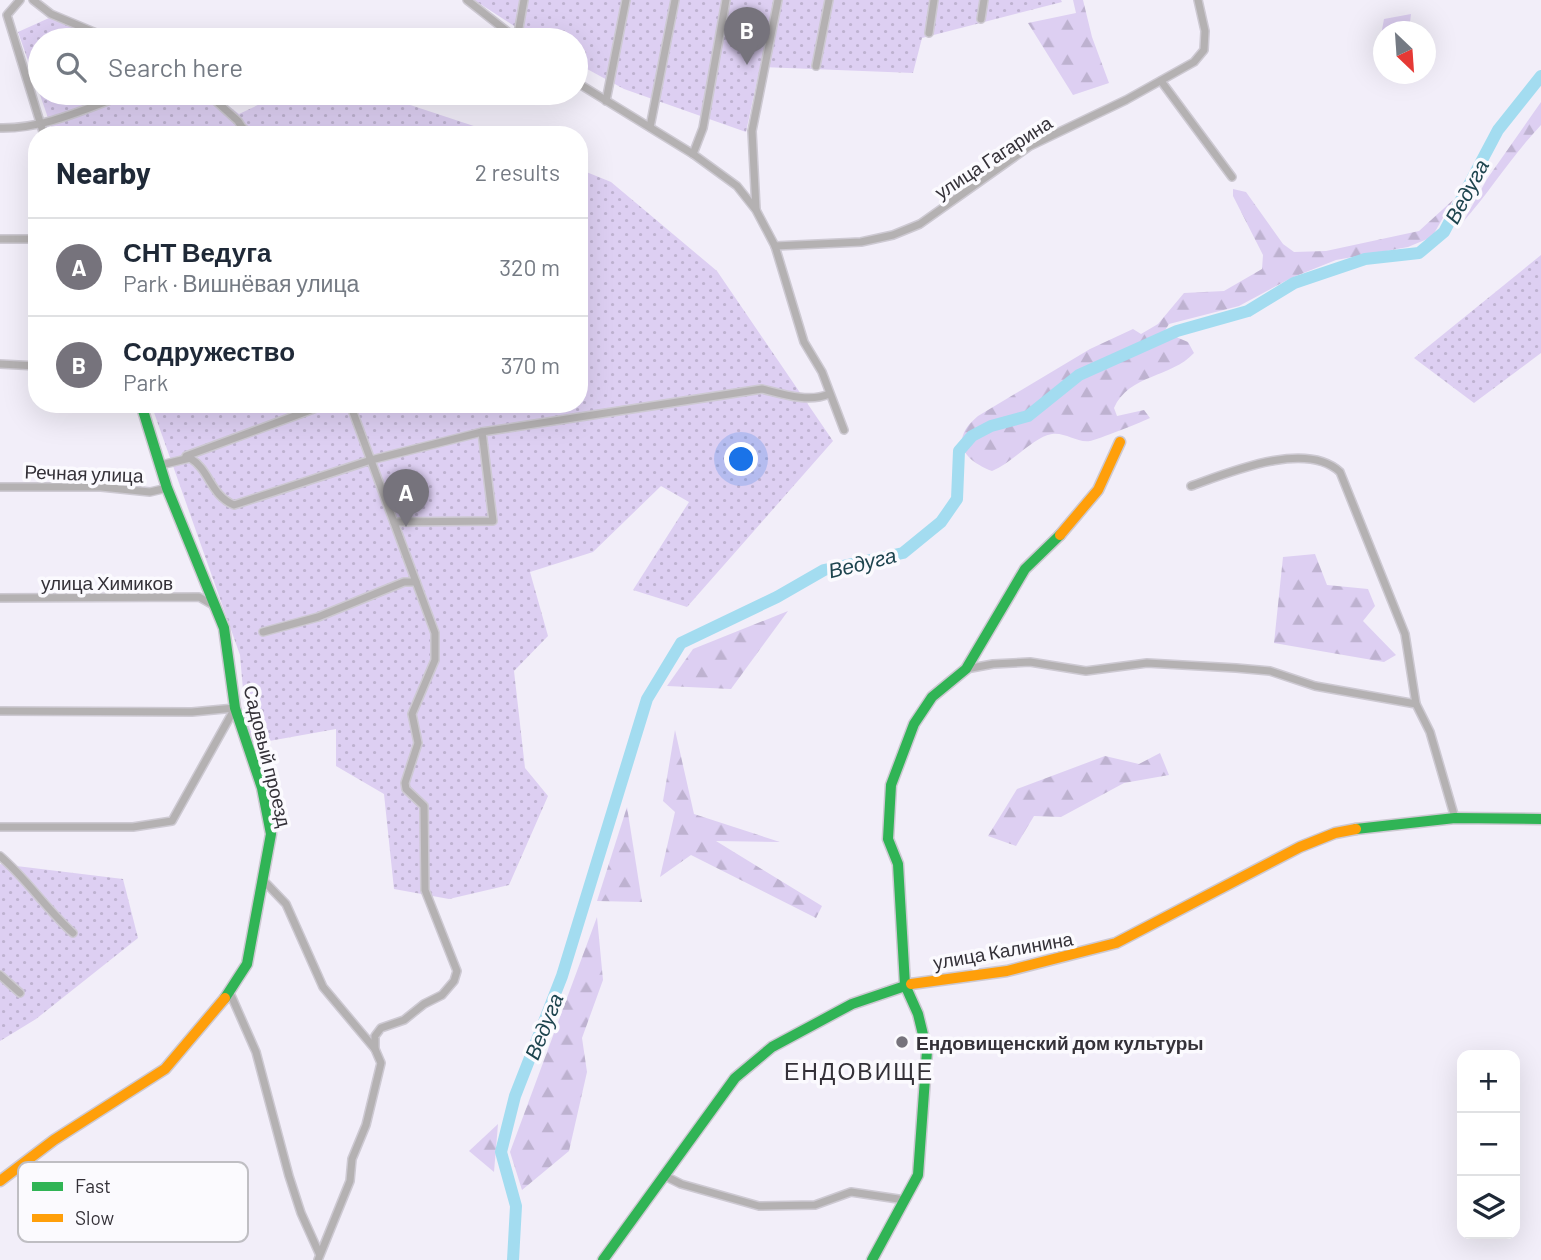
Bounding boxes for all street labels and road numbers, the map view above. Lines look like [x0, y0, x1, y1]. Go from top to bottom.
street label: улица Гагарина [930, 110, 1056, 203]
street label: Речная улица [24, 459, 144, 487]
street label: улица Химиков [41, 571, 173, 594]
street label: Садовый проезд [239, 683, 297, 829]
street label: улица Калинина [931, 926, 1075, 974]

